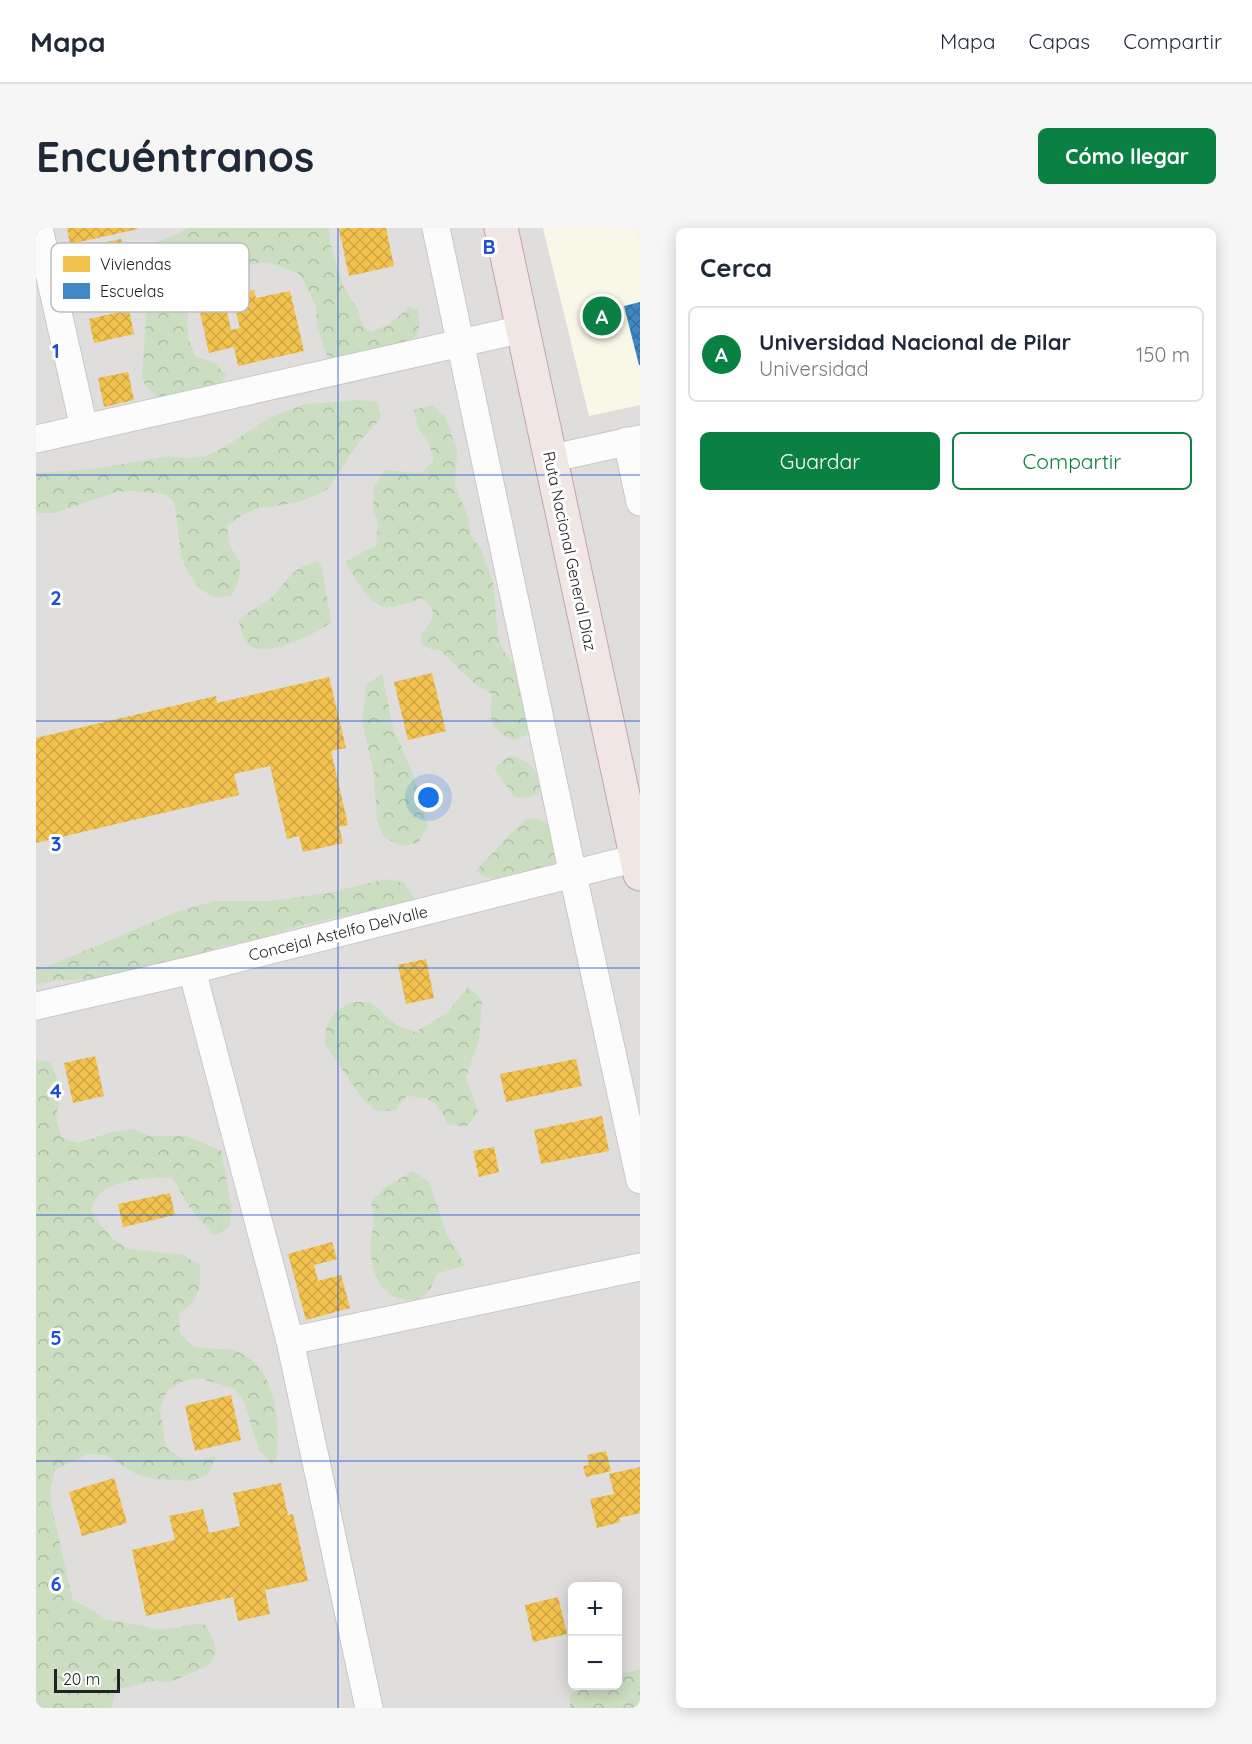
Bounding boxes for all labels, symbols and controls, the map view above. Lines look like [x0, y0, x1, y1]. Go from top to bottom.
text: Mapa [30, 24, 106, 59]
text: Mapa [940, 28, 995, 54]
text: Capas [1028, 28, 1090, 54]
text: Compartir [1123, 28, 1222, 54]
button: Cómo llegar [1038, 128, 1216, 184]
text: Encuéntranos [36, 130, 314, 183]
text: B [482, 234, 496, 259]
legend [51, 243, 249, 312]
text: Cerca [700, 251, 772, 284]
text: Viviendas [100, 254, 171, 274]
text: Escuelas [100, 281, 164, 301]
pin: A [582, 294, 622, 338]
text: Universidad Nacional de Pilar [759, 328, 1071, 356]
text: 1 [52, 338, 60, 363]
text: A [715, 342, 728, 367]
text: 150 m [1136, 342, 1190, 367]
text: Universidad [759, 356, 869, 381]
button: Guardar [700, 432, 940, 490]
button: Compartir [952, 432, 1192, 490]
street label: Ruta Nacional General Díaz [539, 449, 601, 653]
text: 2 [50, 585, 62, 610]
your location [414, 783, 443, 812]
text: 3 [51, 831, 61, 856]
street label: Concejal Astelfo DelValle [246, 901, 430, 965]
text: 4 [50, 1078, 62, 1103]
text: 5 [50, 1325, 62, 1350]
text: 6 [50, 1571, 62, 1596]
map controls [568, 1582, 622, 1690]
button: + [568, 1582, 622, 1636]
button: − [568, 1636, 622, 1690]
scale bar [54, 1666, 120, 1694]
text: 20 m [63, 1669, 100, 1689]

